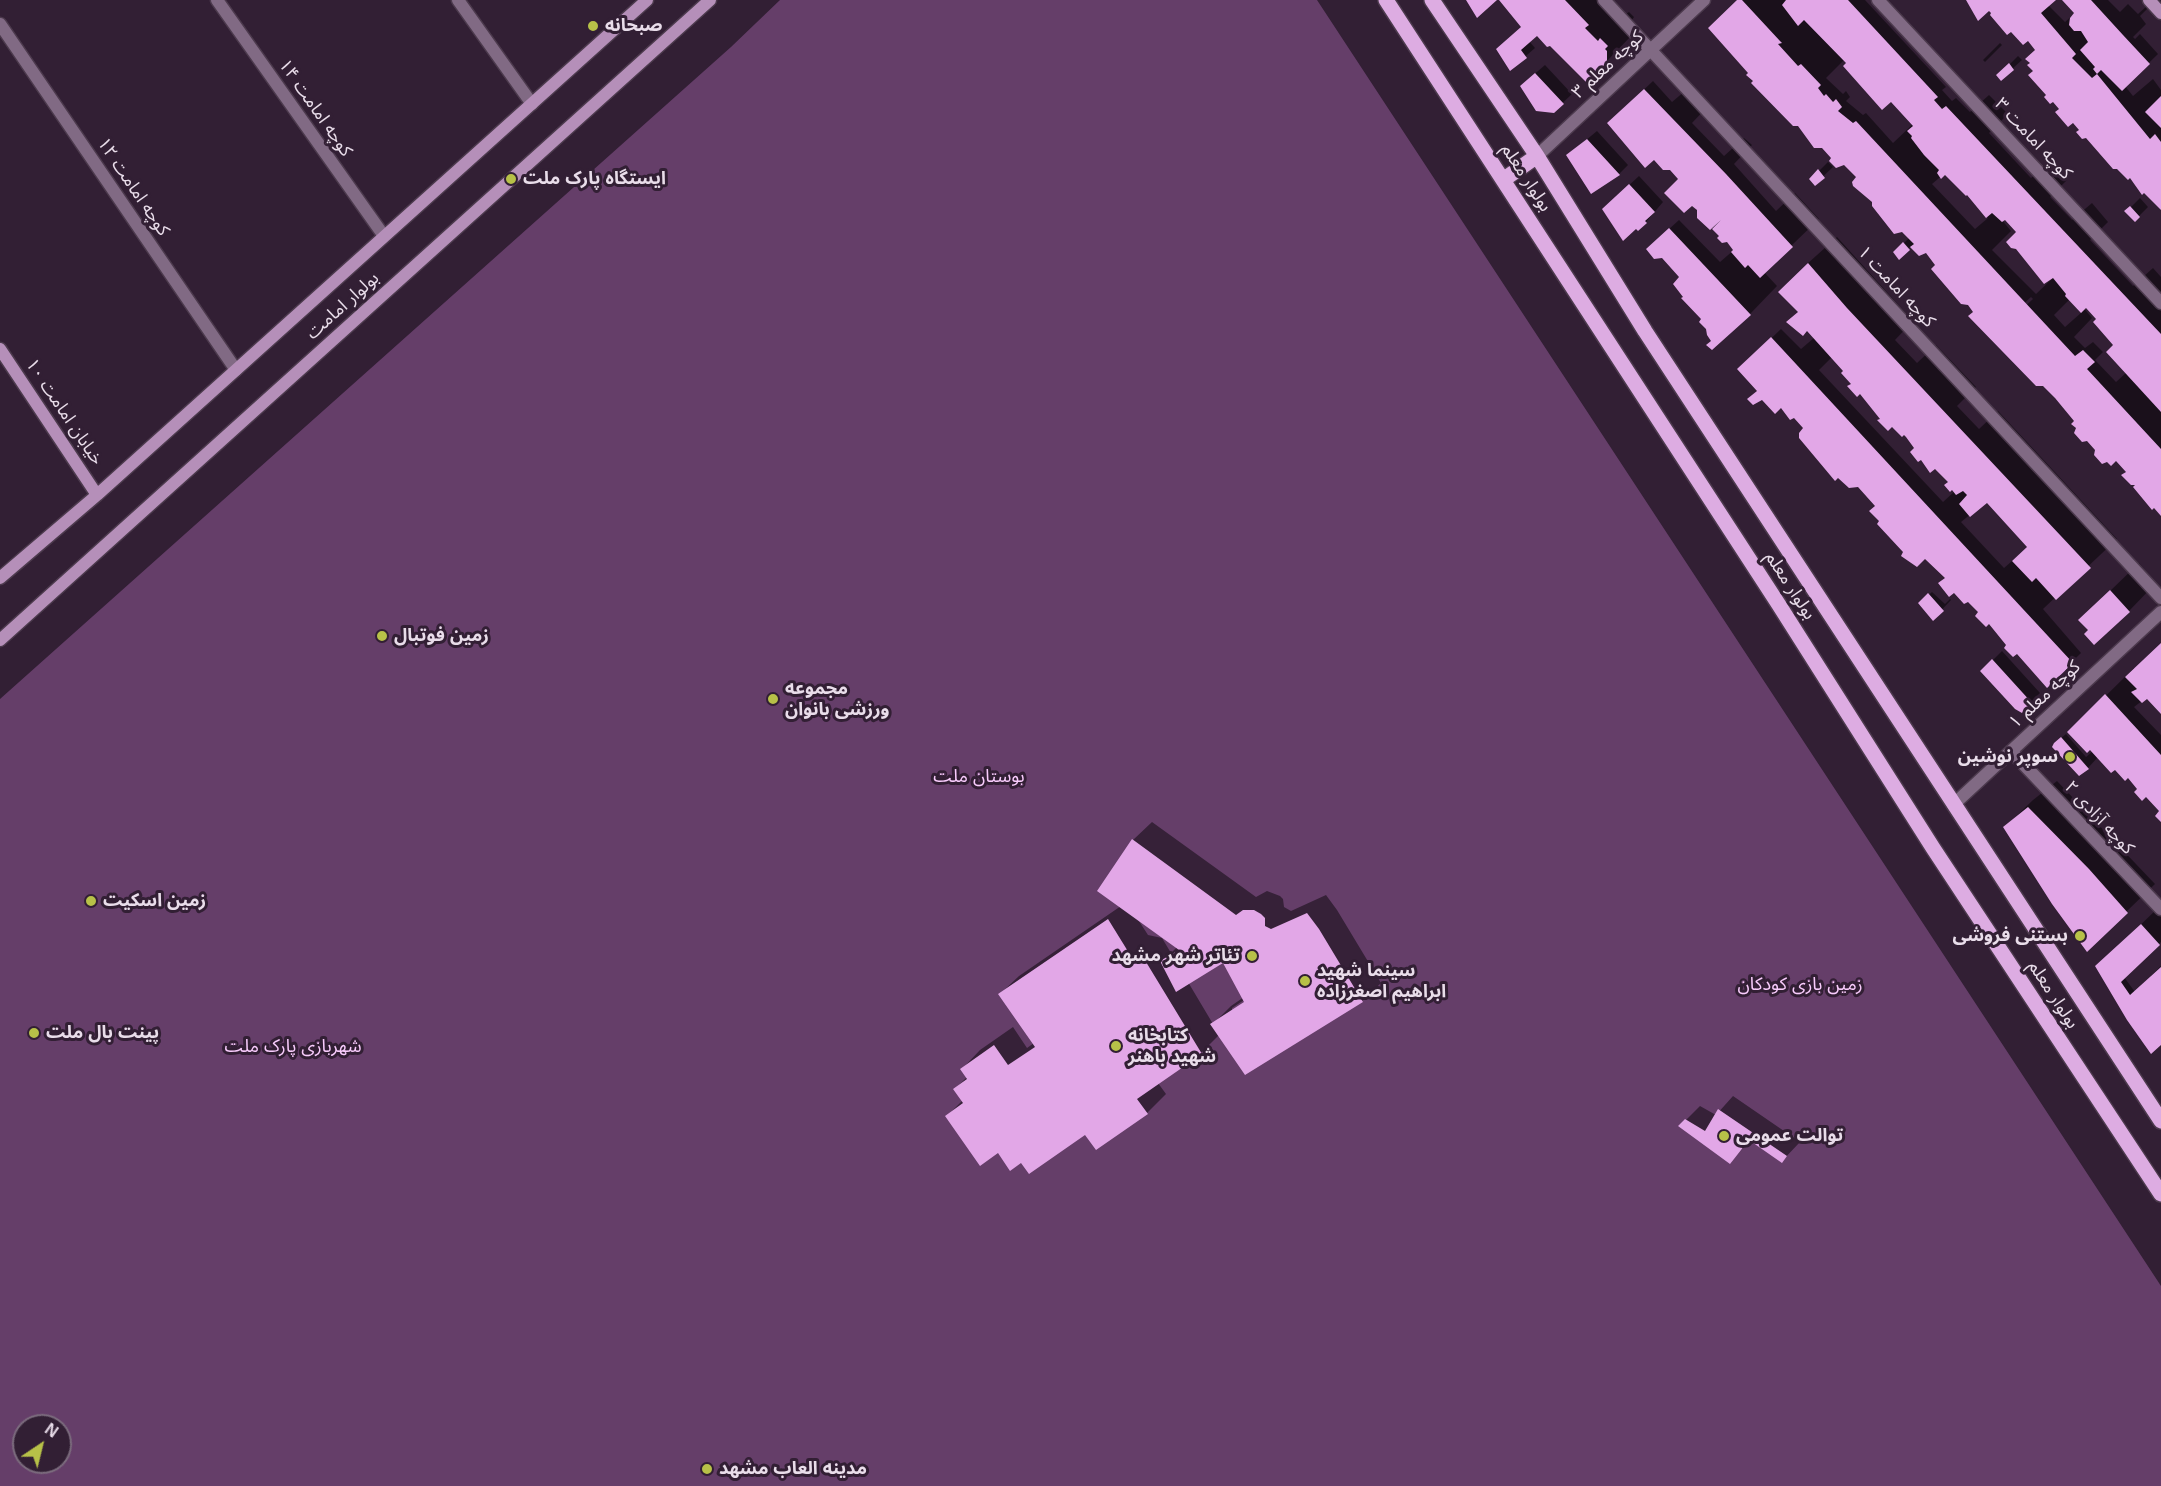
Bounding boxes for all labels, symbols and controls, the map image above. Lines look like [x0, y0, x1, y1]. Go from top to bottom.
place label: صبحانه [605, 15, 663, 37]
marker: صبحانه [586, 19, 600, 33]
street label: کوچه معلم ۳ [1568, 26, 1648, 104]
street label: کوچه امامت ۱۴ [273, 55, 357, 161]
street label: کوچه امامت ۳ [1990, 94, 2076, 184]
street label: کوچه امامت ۱۲ [92, 134, 174, 240]
street label: بولوار معلم [1496, 140, 1556, 216]
place label: ایستگاه پارک ملت [523, 168, 666, 190]
marker: ایستگاه پارک ملت [504, 172, 518, 186]
street label: کوچه امامت ۱ [1853, 242, 1939, 332]
street label: بولوار امامت [302, 268, 384, 344]
street label: خیابان امامت ۱۰ [20, 355, 108, 469]
street label: بولوار معلم [1760, 548, 1820, 624]
place label: زمین فوتبال [394, 625, 489, 647]
marker: زمین فوتبال [375, 629, 389, 643]
street label: کوچه معلم ۱ [2005, 656, 2085, 734]
place label: مجموعه ورزشی بانوان [785, 678, 889, 720]
marker: مجموعه ورزشی بانوان [766, 692, 780, 706]
place label: سوپر نوشین [1958, 746, 2058, 768]
marker: سوپر نوشین [2063, 750, 2077, 764]
park label: بوستان ملت [933, 766, 1025, 788]
street label: کوچه آزادی ۲ [2060, 777, 2138, 859]
place label: زمین اسکیت [103, 890, 206, 912]
marker: زمین اسکیت [84, 894, 98, 908]
place label: بستنی فروشی [1953, 925, 2068, 947]
marker: بستنی فروشی [2073, 929, 2087, 943]
place label: تئاتر شهر مشهد [1111, 945, 1240, 967]
marker: تئاتر شهر مشهد [1245, 949, 1259, 963]
street label: بولوار معلم [2023, 957, 2083, 1033]
place label: سینما شهید ابراهیم اصغرزاده [1317, 960, 1446, 1002]
marker: سینما شهید ابراهیم اصغرزاده [1298, 974, 1312, 988]
park label: زمین بازی کودکان [1737, 974, 1863, 996]
place label: پینت بال ملت [46, 1022, 159, 1044]
place label: کتابخانه شهید باهنر [1128, 1025, 1216, 1068]
marker: پینت بال ملت [27, 1026, 41, 1040]
park label: شهربازی پارک ملت [224, 1036, 362, 1058]
marker: کتابخانه شهید باهنر [1109, 1039, 1123, 1053]
place label: توالت عمومی [1736, 1125, 1843, 1147]
marker: توالت عمومی [1717, 1129, 1731, 1143]
north arrow [12, 1414, 72, 1474]
text: N [42, 1420, 61, 1441]
place label: مدينه العاب مشهد [719, 1458, 867, 1480]
marker: مدينه العاب مشهد [700, 1462, 714, 1476]

